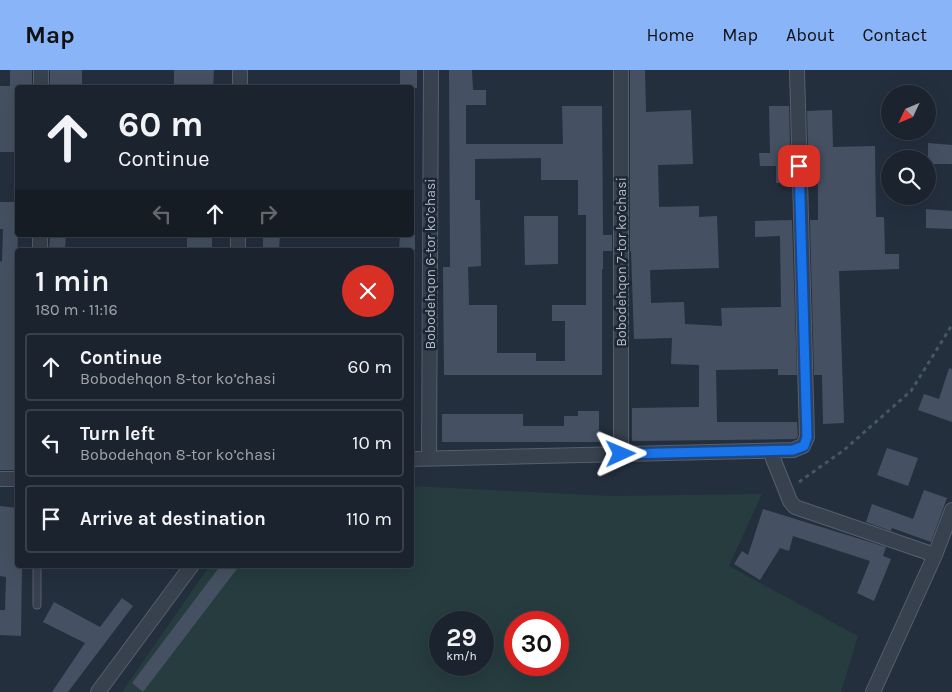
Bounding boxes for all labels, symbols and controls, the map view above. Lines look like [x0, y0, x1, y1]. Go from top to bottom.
text: Map [25, 21, 75, 49]
text: Home [646, 24, 694, 46]
text: Map [722, 24, 758, 46]
text: About [786, 24, 835, 46]
text: Contact [863, 24, 927, 46]
north arrow [881, 85, 936, 140]
map controls [881, 85, 936, 205]
text: 60 m [118, 104, 203, 145]
icon: ahead [35, 105, 100, 170]
pin [778, 145, 820, 187]
text: Continue [118, 146, 210, 172]
button: search [881, 150, 936, 205]
icon: arrive [785, 152, 813, 180]
street label: Bobodehqon 7-tor koʼchasi [613, 177, 630, 347]
street label: Bobodehqon 6-tor koʼchasi [422, 178, 439, 350]
icon: left [148, 200, 176, 228]
icon: ahead [201, 200, 229, 228]
icon: right [254, 200, 282, 228]
text: 1 min [35, 263, 109, 299]
button: close [342, 265, 394, 317]
text: 180 m · 11:16 [35, 300, 118, 319]
text: Continue [80, 347, 162, 369]
icon: ahead [37, 353, 65, 381]
text: 60 m [348, 356, 392, 378]
text: Bobodehqon 8-tor koʼchasi [80, 369, 276, 388]
text: Turn left [80, 423, 155, 445]
position arrow [594, 427, 646, 479]
icon: left [37, 429, 65, 457]
text: 10 m [352, 432, 392, 454]
text: Bobodehqon 8-tor koʼchasi [80, 445, 276, 464]
icon: arrive [37, 505, 65, 533]
text: Arrive at destination [80, 508, 266, 530]
text: 110 m [346, 508, 392, 530]
speed limit sign: 30 [504, 611, 569, 676]
text: 29 [446, 623, 477, 652]
text: km/h [446, 649, 477, 663]

